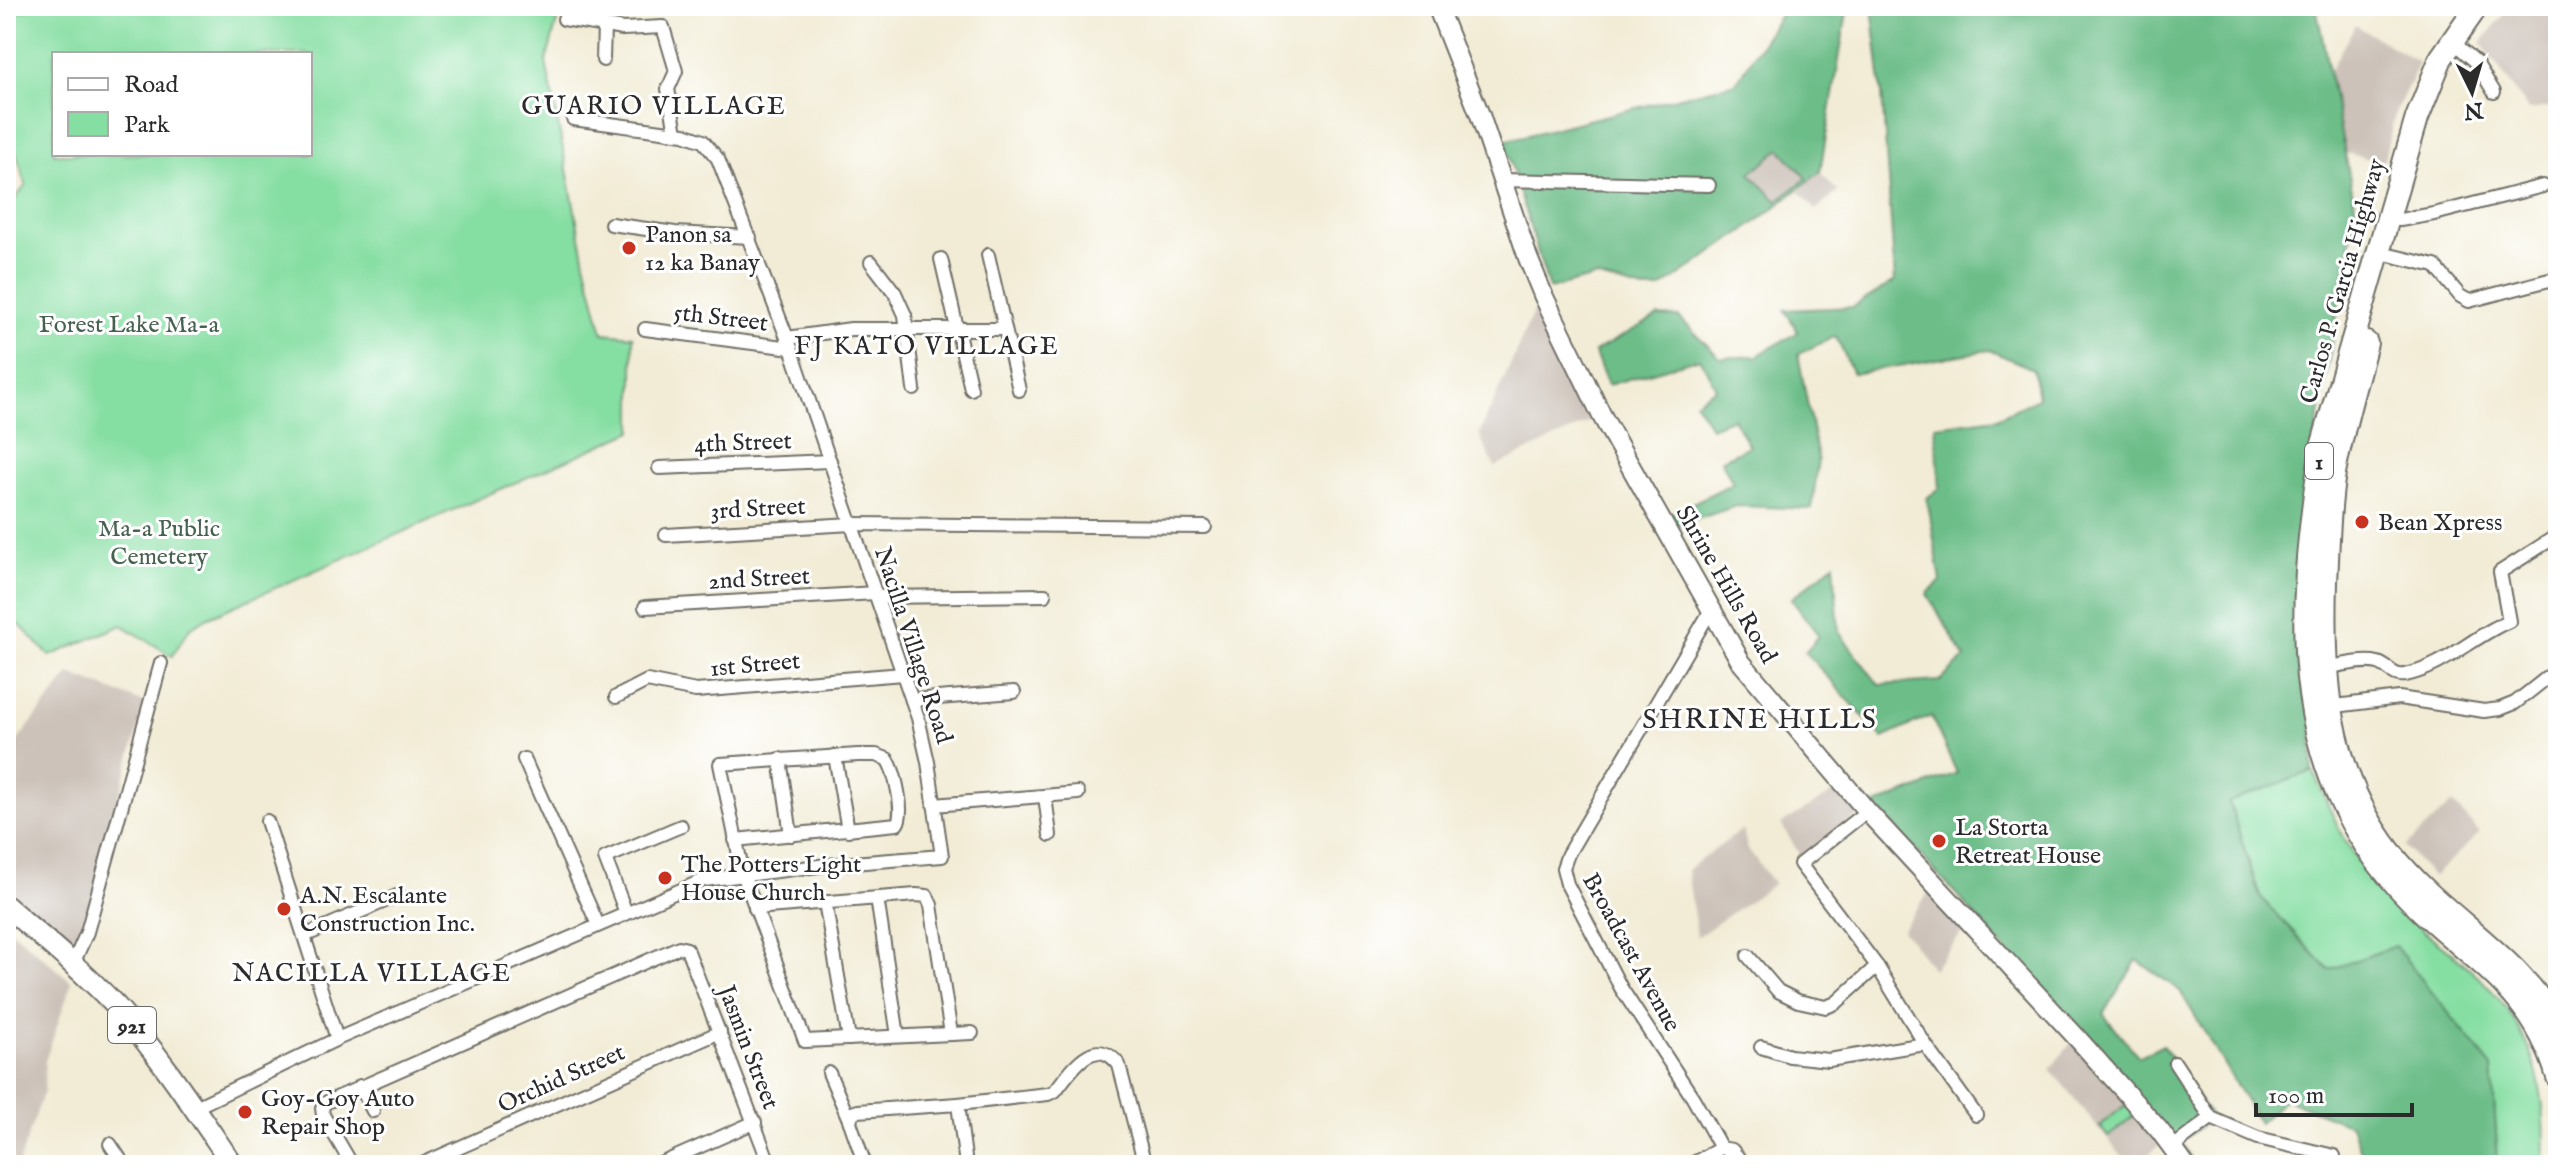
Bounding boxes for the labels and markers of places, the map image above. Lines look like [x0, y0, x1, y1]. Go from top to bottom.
place label: Panon sa 12 ka Banay [645, 220, 760, 279]
marker: Panon sa 12 ka Banay [620, 239, 638, 257]
place label: Bean Xpress [2378, 508, 2502, 539]
marker: Bean Xpress [2353, 513, 2371, 531]
place label: La Storta Retreat House [1955, 813, 2101, 872]
marker: La Storta Retreat House [1930, 832, 1948, 850]
place label: The Potters Light House Church [681, 850, 861, 909]
marker: The Potters Light House Church [656, 869, 674, 887]
place label: A.N. Escalante Construction Inc. [299, 881, 475, 940]
marker: A.N. Escalante Construction Inc. [275, 900, 293, 918]
place label: Goy-Goy Auto Repair Shop [261, 1084, 414, 1143]
marker: Goy-Goy Auto Repair Shop [236, 1103, 254, 1121]

